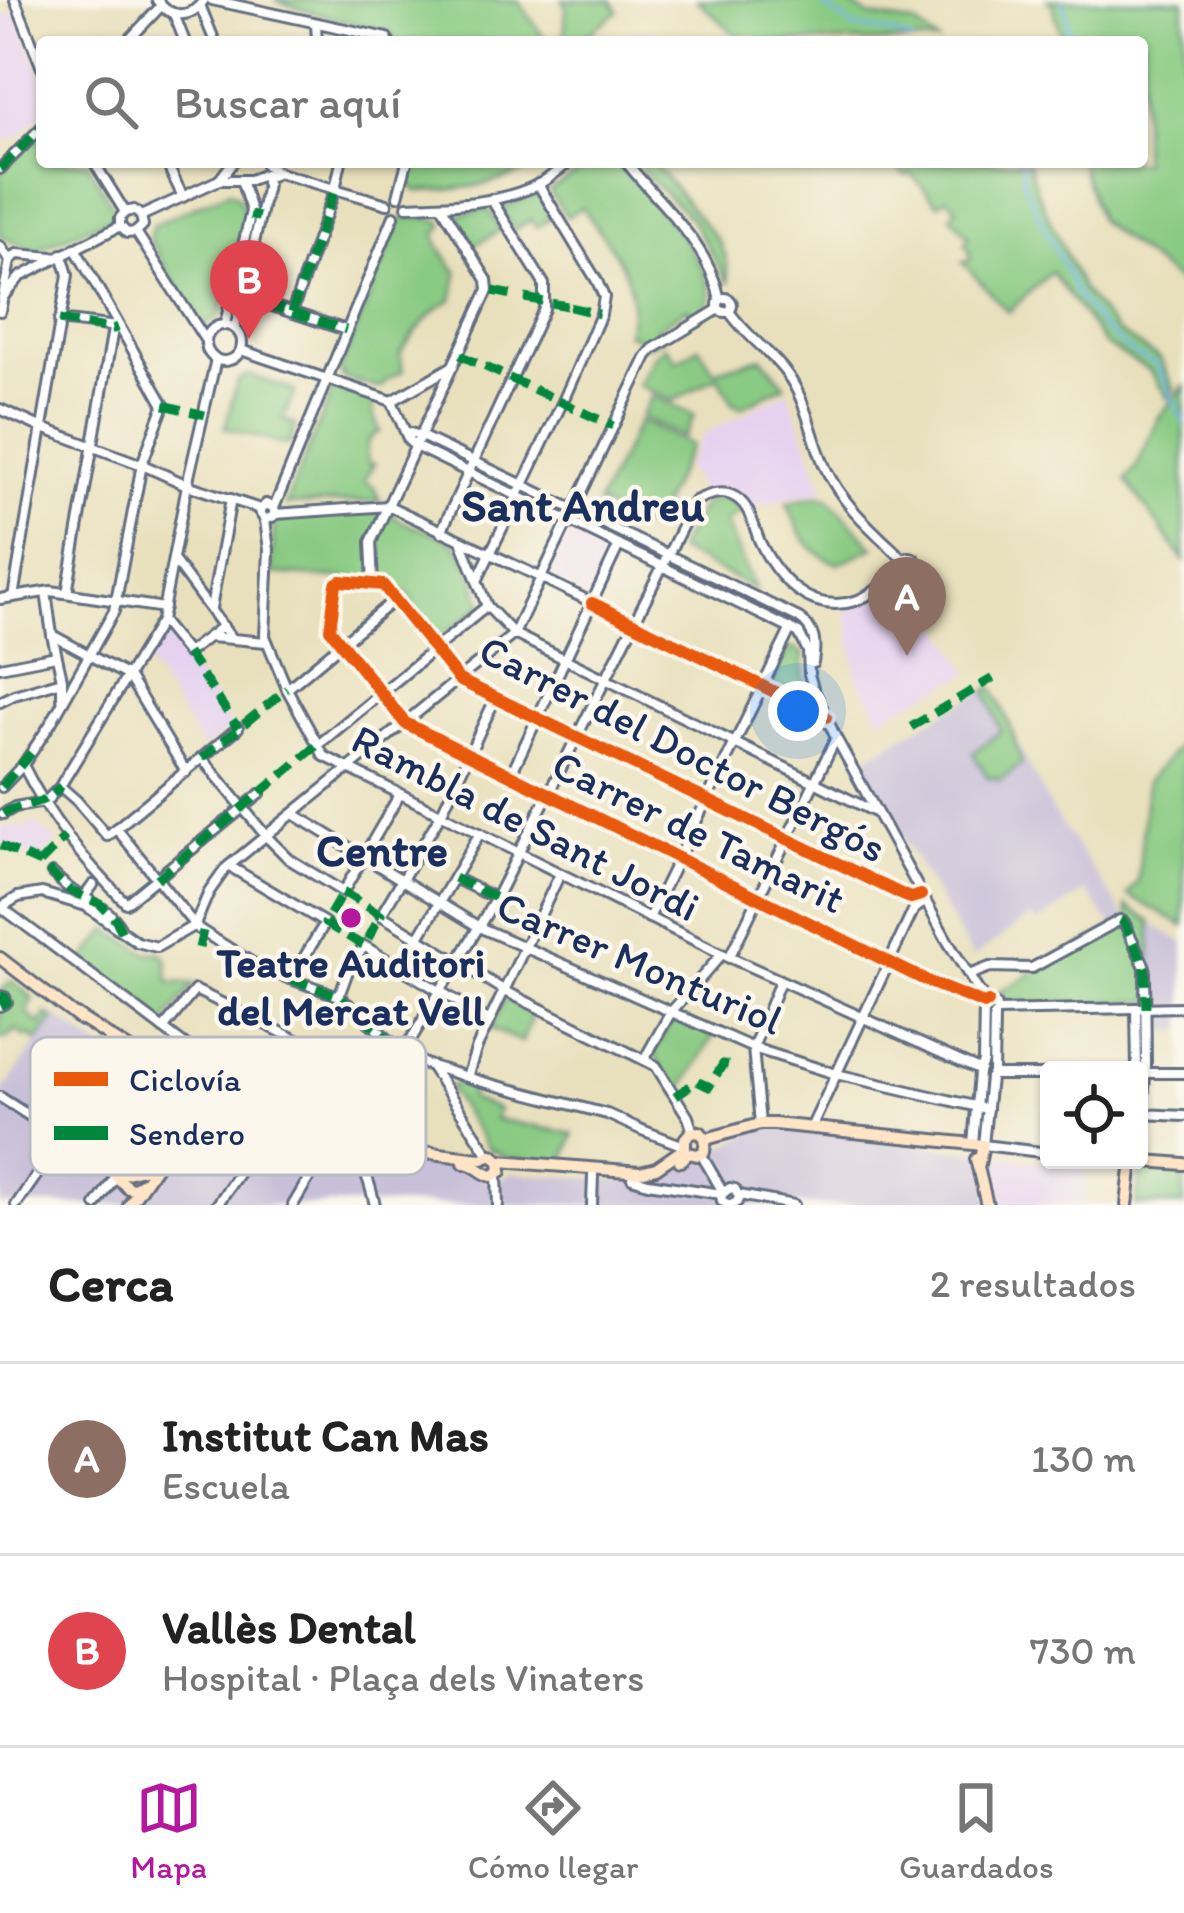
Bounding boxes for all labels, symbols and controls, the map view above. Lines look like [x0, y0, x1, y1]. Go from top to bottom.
search box [36, 36, 1148, 168]
icon: search [78, 69, 144, 135]
text: Buscar aquí [174, 75, 401, 129]
pin: B [210, 240, 288, 339]
district label: Sant Andreu [461, 478, 705, 532]
pin: A [868, 557, 946, 656]
street label: Carrer del Doctor Bergós [471, 624, 895, 873]
your location [768, 681, 828, 741]
street label: Rambla de Sant Jordi [344, 713, 708, 932]
street label: Carrer de Tamarit [544, 739, 853, 924]
district label: Centre [316, 823, 448, 877]
street label: Carrer Monturiol [489, 879, 790, 1046]
marker: Teatre Auditori del Mercat Vell [338, 905, 364, 931]
place label: Teatre Auditori del Mercat Vell [216, 937, 485, 1036]
legend [30, 1037, 426, 1175]
text: Ciclovía [129, 1060, 241, 1099]
map controls [1040, 1061, 1148, 1169]
button: locate [1040, 1061, 1148, 1169]
text: Sendero [129, 1114, 245, 1153]
text: Cerca [48, 1253, 174, 1314]
text: 2 resultados [930, 1260, 1136, 1307]
text: Institut Can Mas [162, 1408, 489, 1462]
text: A [75, 1435, 99, 1482]
text: 130 m [1031, 1435, 1136, 1482]
text: Escuela [162, 1462, 290, 1509]
text: Vallès Dental [162, 1600, 416, 1654]
text: B [74, 1627, 100, 1674]
text: 730 m [1030, 1627, 1136, 1674]
text: Hospital · Plaça dels Vinaters [162, 1654, 644, 1701]
tab: Mapa [130, 1775, 207, 1886]
tab: Cómo llegar [468, 1775, 639, 1886]
tab: Guardados [899, 1775, 1054, 1886]

